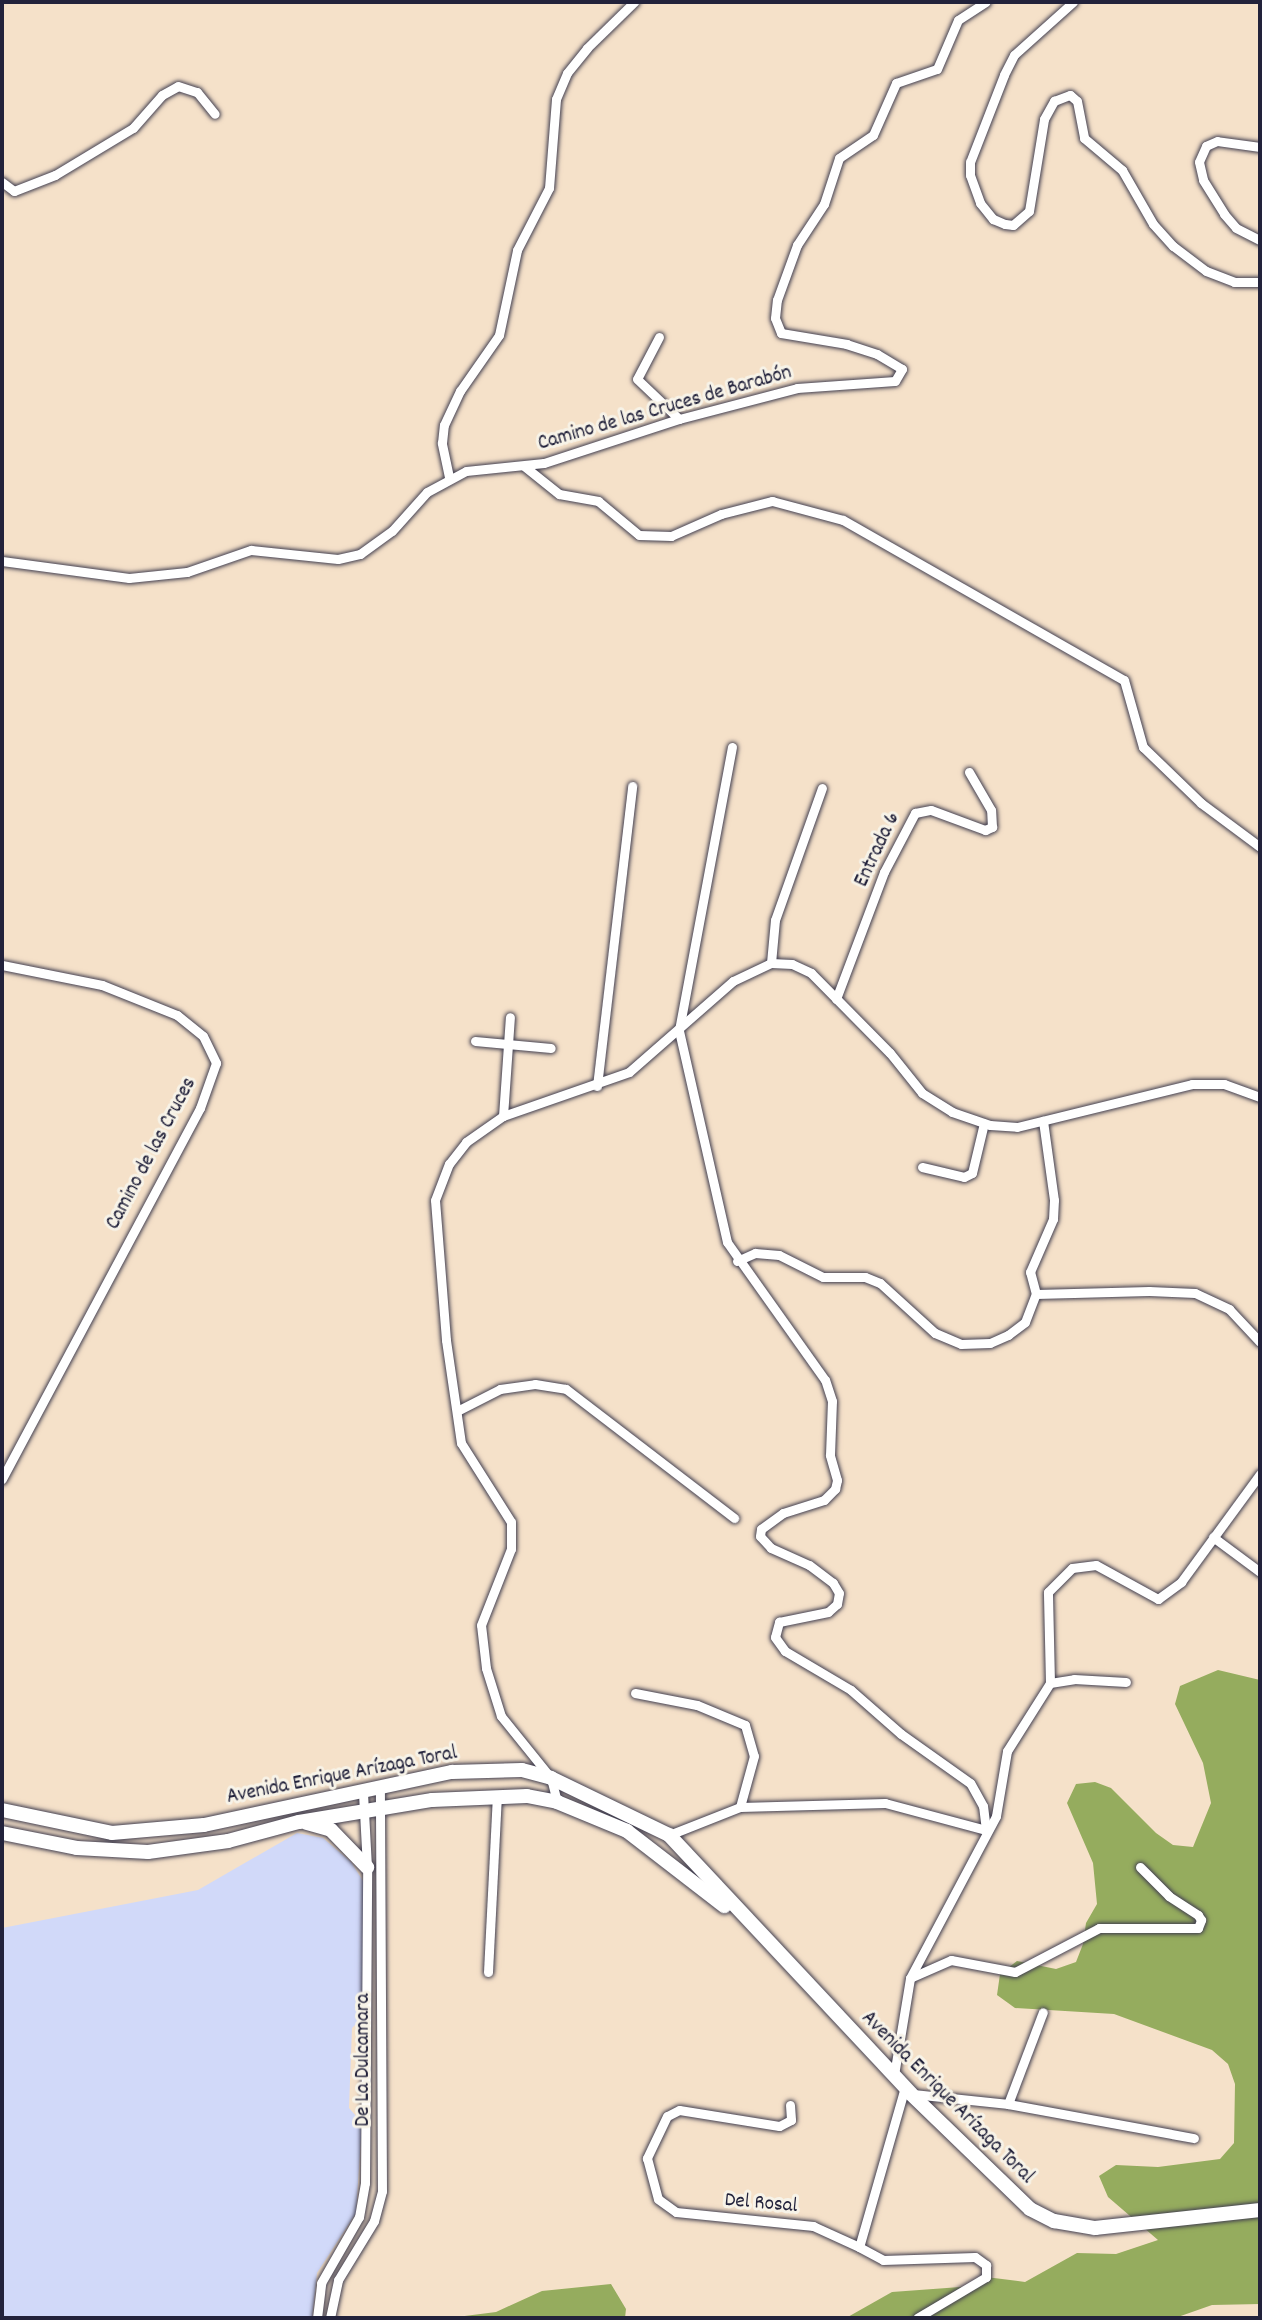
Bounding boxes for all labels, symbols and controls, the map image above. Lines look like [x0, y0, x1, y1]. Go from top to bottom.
street label: Camino de las Cruces de Barabón [535, 361, 795, 457]
street label: Entrada 6 [850, 809, 906, 891]
street label: Camino de las Cruces [101, 1074, 203, 1234]
street label: Avenida Enrique Arízaga Toral [225, 1741, 459, 1811]
street label: De La Dulcamara [351, 1993, 377, 2127]
street label: Avenida Enrique Arízaga Toral [855, 2006, 1039, 2190]
street label: Del Rosal [723, 2188, 799, 2220]

